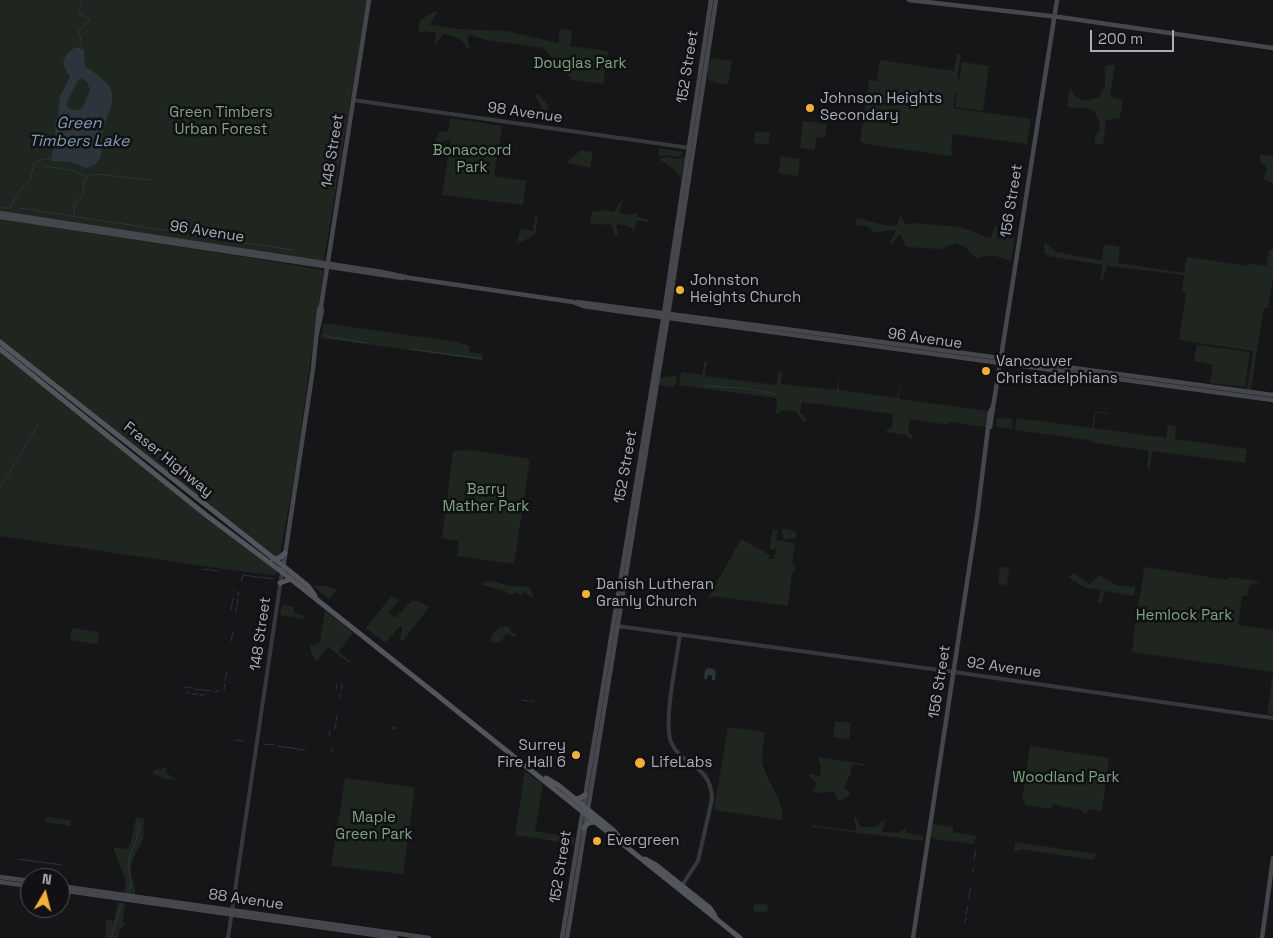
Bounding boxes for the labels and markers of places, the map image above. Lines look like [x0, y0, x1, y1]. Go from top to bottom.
place label: Johnson Heights Secondary [820, 90, 942, 125]
marker: Johnson Heights Secondary [804, 102, 816, 114]
place label: Johnston Heights Church [690, 272, 801, 307]
marker: Johnston Heights Church [674, 284, 686, 296]
place label: Vancouver Christadelphians [996, 353, 1118, 388]
marker: Vancouver Christadelphians [980, 365, 992, 377]
place label: Danish Lutheran Granly Church [596, 576, 714, 611]
marker: Danish Lutheran Granly Church [580, 588, 592, 600]
place label: Surrey Fire Hall 6 [497, 737, 566, 772]
marker: Surrey Fire Hall 6 [570, 749, 582, 761]
place label: LifeLabs [651, 754, 712, 772]
marker: LifeLabs [633, 756, 647, 770]
place label: Evergreen [607, 832, 679, 850]
marker: Evergreen [591, 835, 603, 847]

